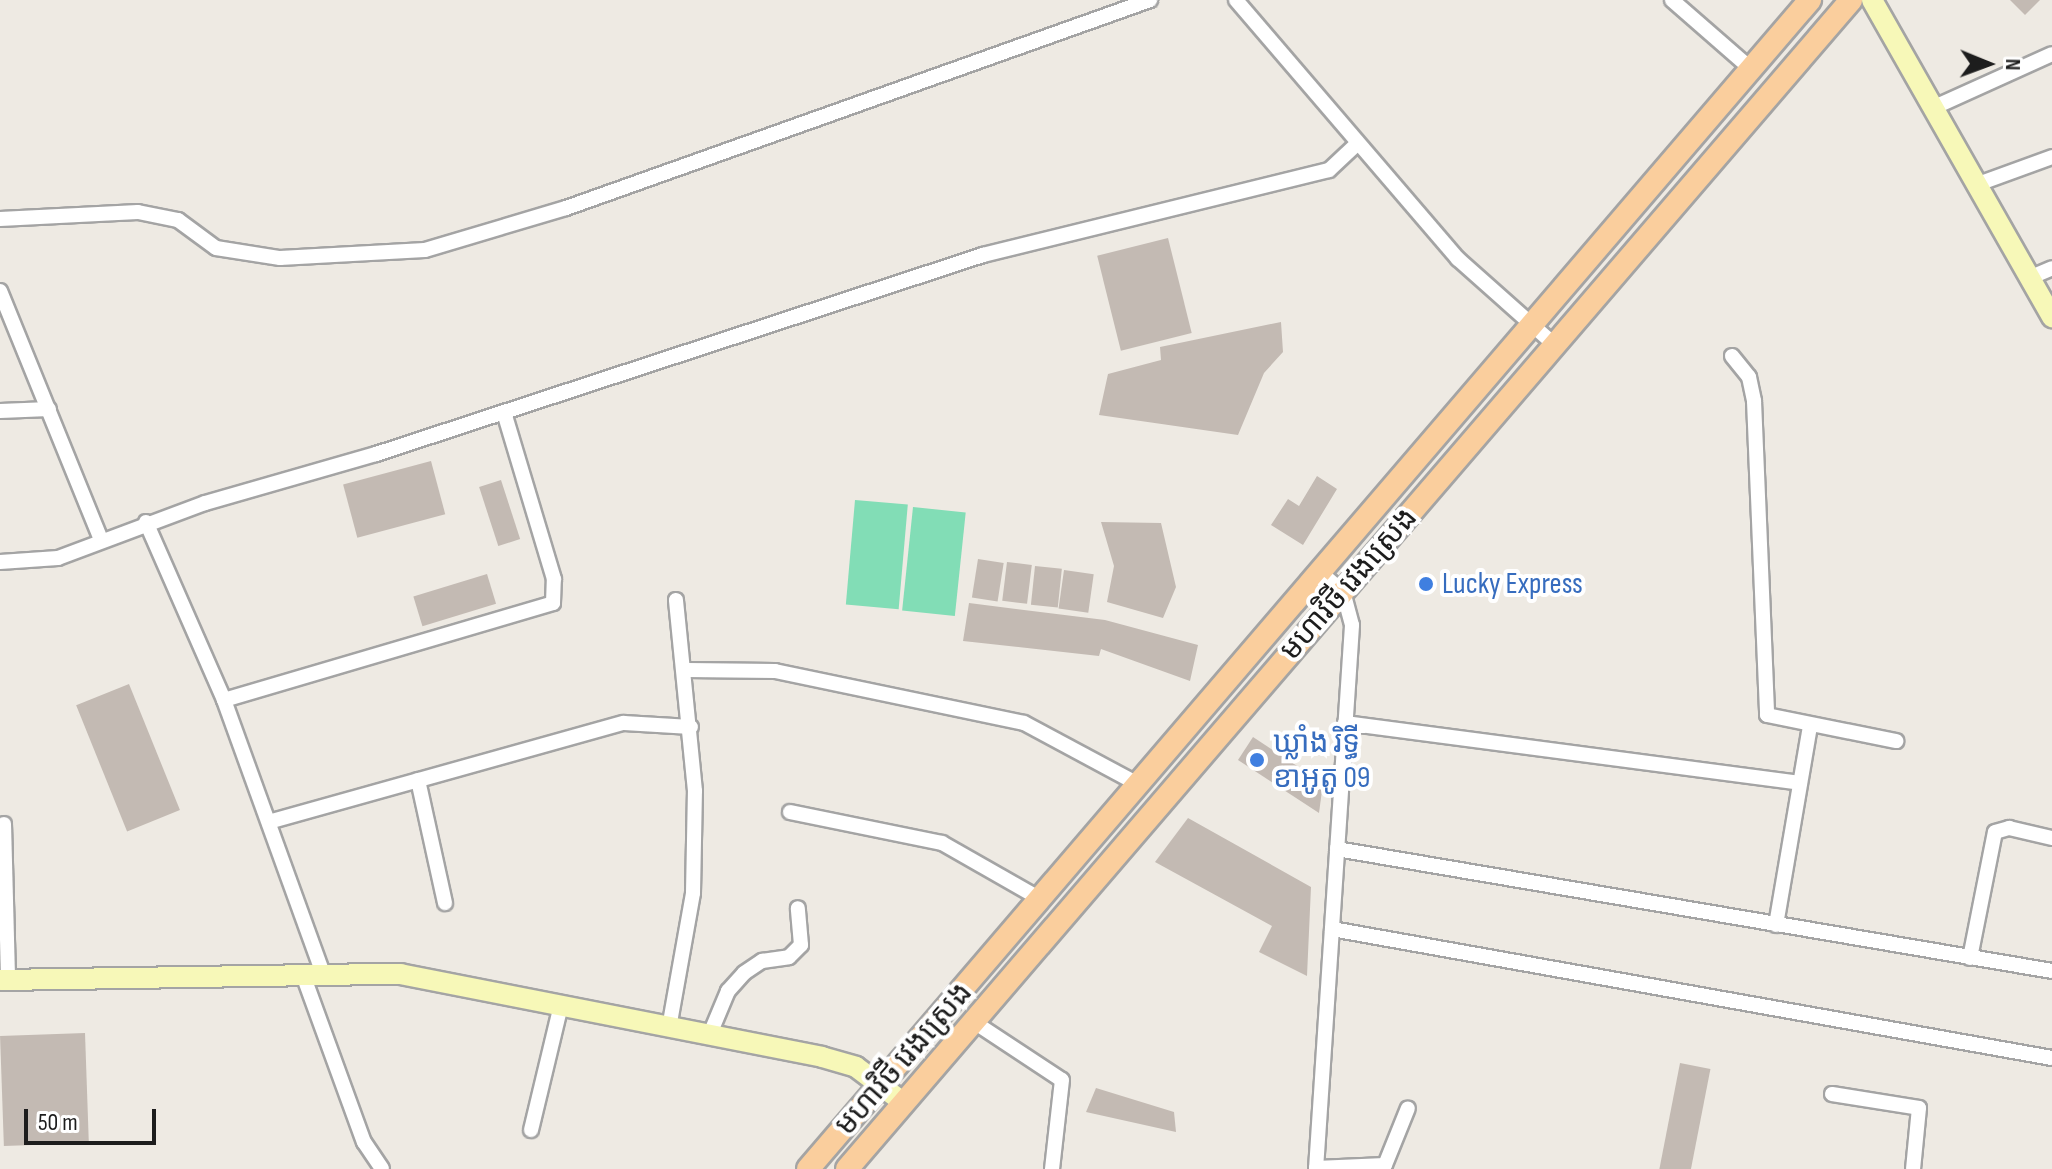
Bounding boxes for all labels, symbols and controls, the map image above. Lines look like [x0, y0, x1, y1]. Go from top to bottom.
north arrow [1948, 24, 2028, 104]
text: N [1999, 58, 2026, 71]
street label: មហាវិថី វេងស្រេង [1273, 500, 1425, 668]
place label: Lucky Express [1442, 566, 1583, 602]
marker: Lucky Express [1417, 575, 1435, 593]
place label: ឃ្លាំង រិទ្ធី ខាអូតូ 09 [1273, 725, 1370, 796]
marker: ឃ្លាំង រិទ្ធី ខាអូតូ 09 [1248, 751, 1266, 769]
street label: មហាវិថី វេងស្រេង [828, 975, 980, 1143]
scale bar [28, 1093, 160, 1143]
text: 50 m [38, 1108, 78, 1137]

